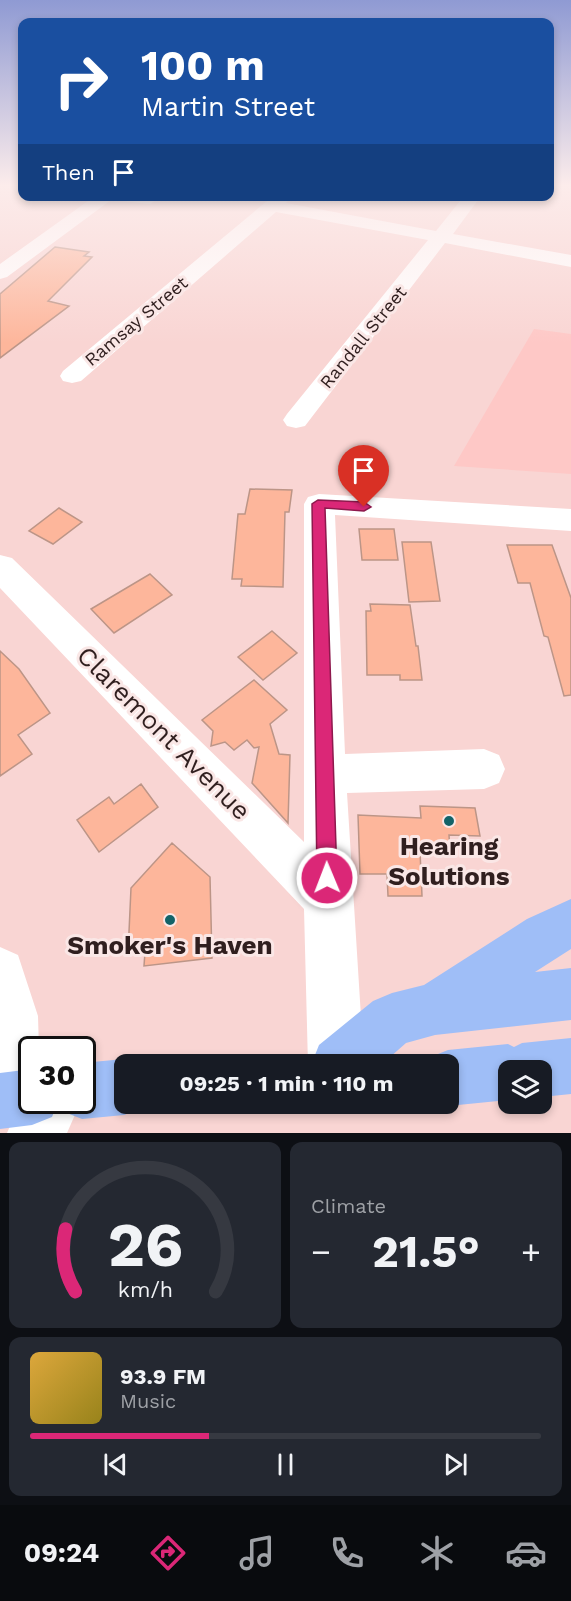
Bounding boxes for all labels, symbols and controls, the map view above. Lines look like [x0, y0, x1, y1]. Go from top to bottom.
text: 100 m [141, 41, 265, 90]
icon: right [42, 42, 120, 120]
text: Martin Street [141, 91, 315, 123]
icon: arrive [107, 156, 140, 189]
text: Then [42, 160, 95, 185]
street label: Ramsay Street [80, 272, 192, 370]
street label: Randall Street [315, 281, 411, 392]
pin [338, 445, 389, 507]
icon: arrive [347, 454, 380, 487]
street label: Claremont Avenue [71, 640, 257, 826]
marker: Hearing Solutions [442, 814, 456, 828]
place label: Hearing Solutions [388, 831, 510, 891]
position arrow [295, 846, 359, 910]
marker: Smoker's Haven [163, 913, 177, 927]
place label: Smoker's Haven [67, 930, 273, 960]
speed limit sign: 30 [18, 1036, 96, 1114]
map controls [498, 1060, 552, 1114]
button: layers [498, 1060, 552, 1114]
text: 09:25 · 1 min · 110 m [180, 1071, 393, 1096]
text: Climate [311, 1194, 386, 1218]
text: 26 [107, 1208, 183, 1281]
text: 21.5° [372, 1225, 480, 1278]
text: − [311, 1232, 331, 1271]
text: + [521, 1232, 541, 1271]
text: km/h [117, 1277, 173, 1302]
text: 93.9 FM [120, 1364, 206, 1389]
text: Music [120, 1389, 176, 1413]
icon: previous [99, 1448, 132, 1481]
icon: pause [269, 1448, 302, 1481]
icon: next [439, 1448, 472, 1481]
icon: directions [147, 1532, 189, 1574]
icon: music [236, 1532, 278, 1574]
icon: phone [326, 1532, 368, 1574]
icon: climate [416, 1532, 458, 1574]
icon: car [505, 1532, 547, 1574]
text: 09:24 [24, 1537, 99, 1569]

